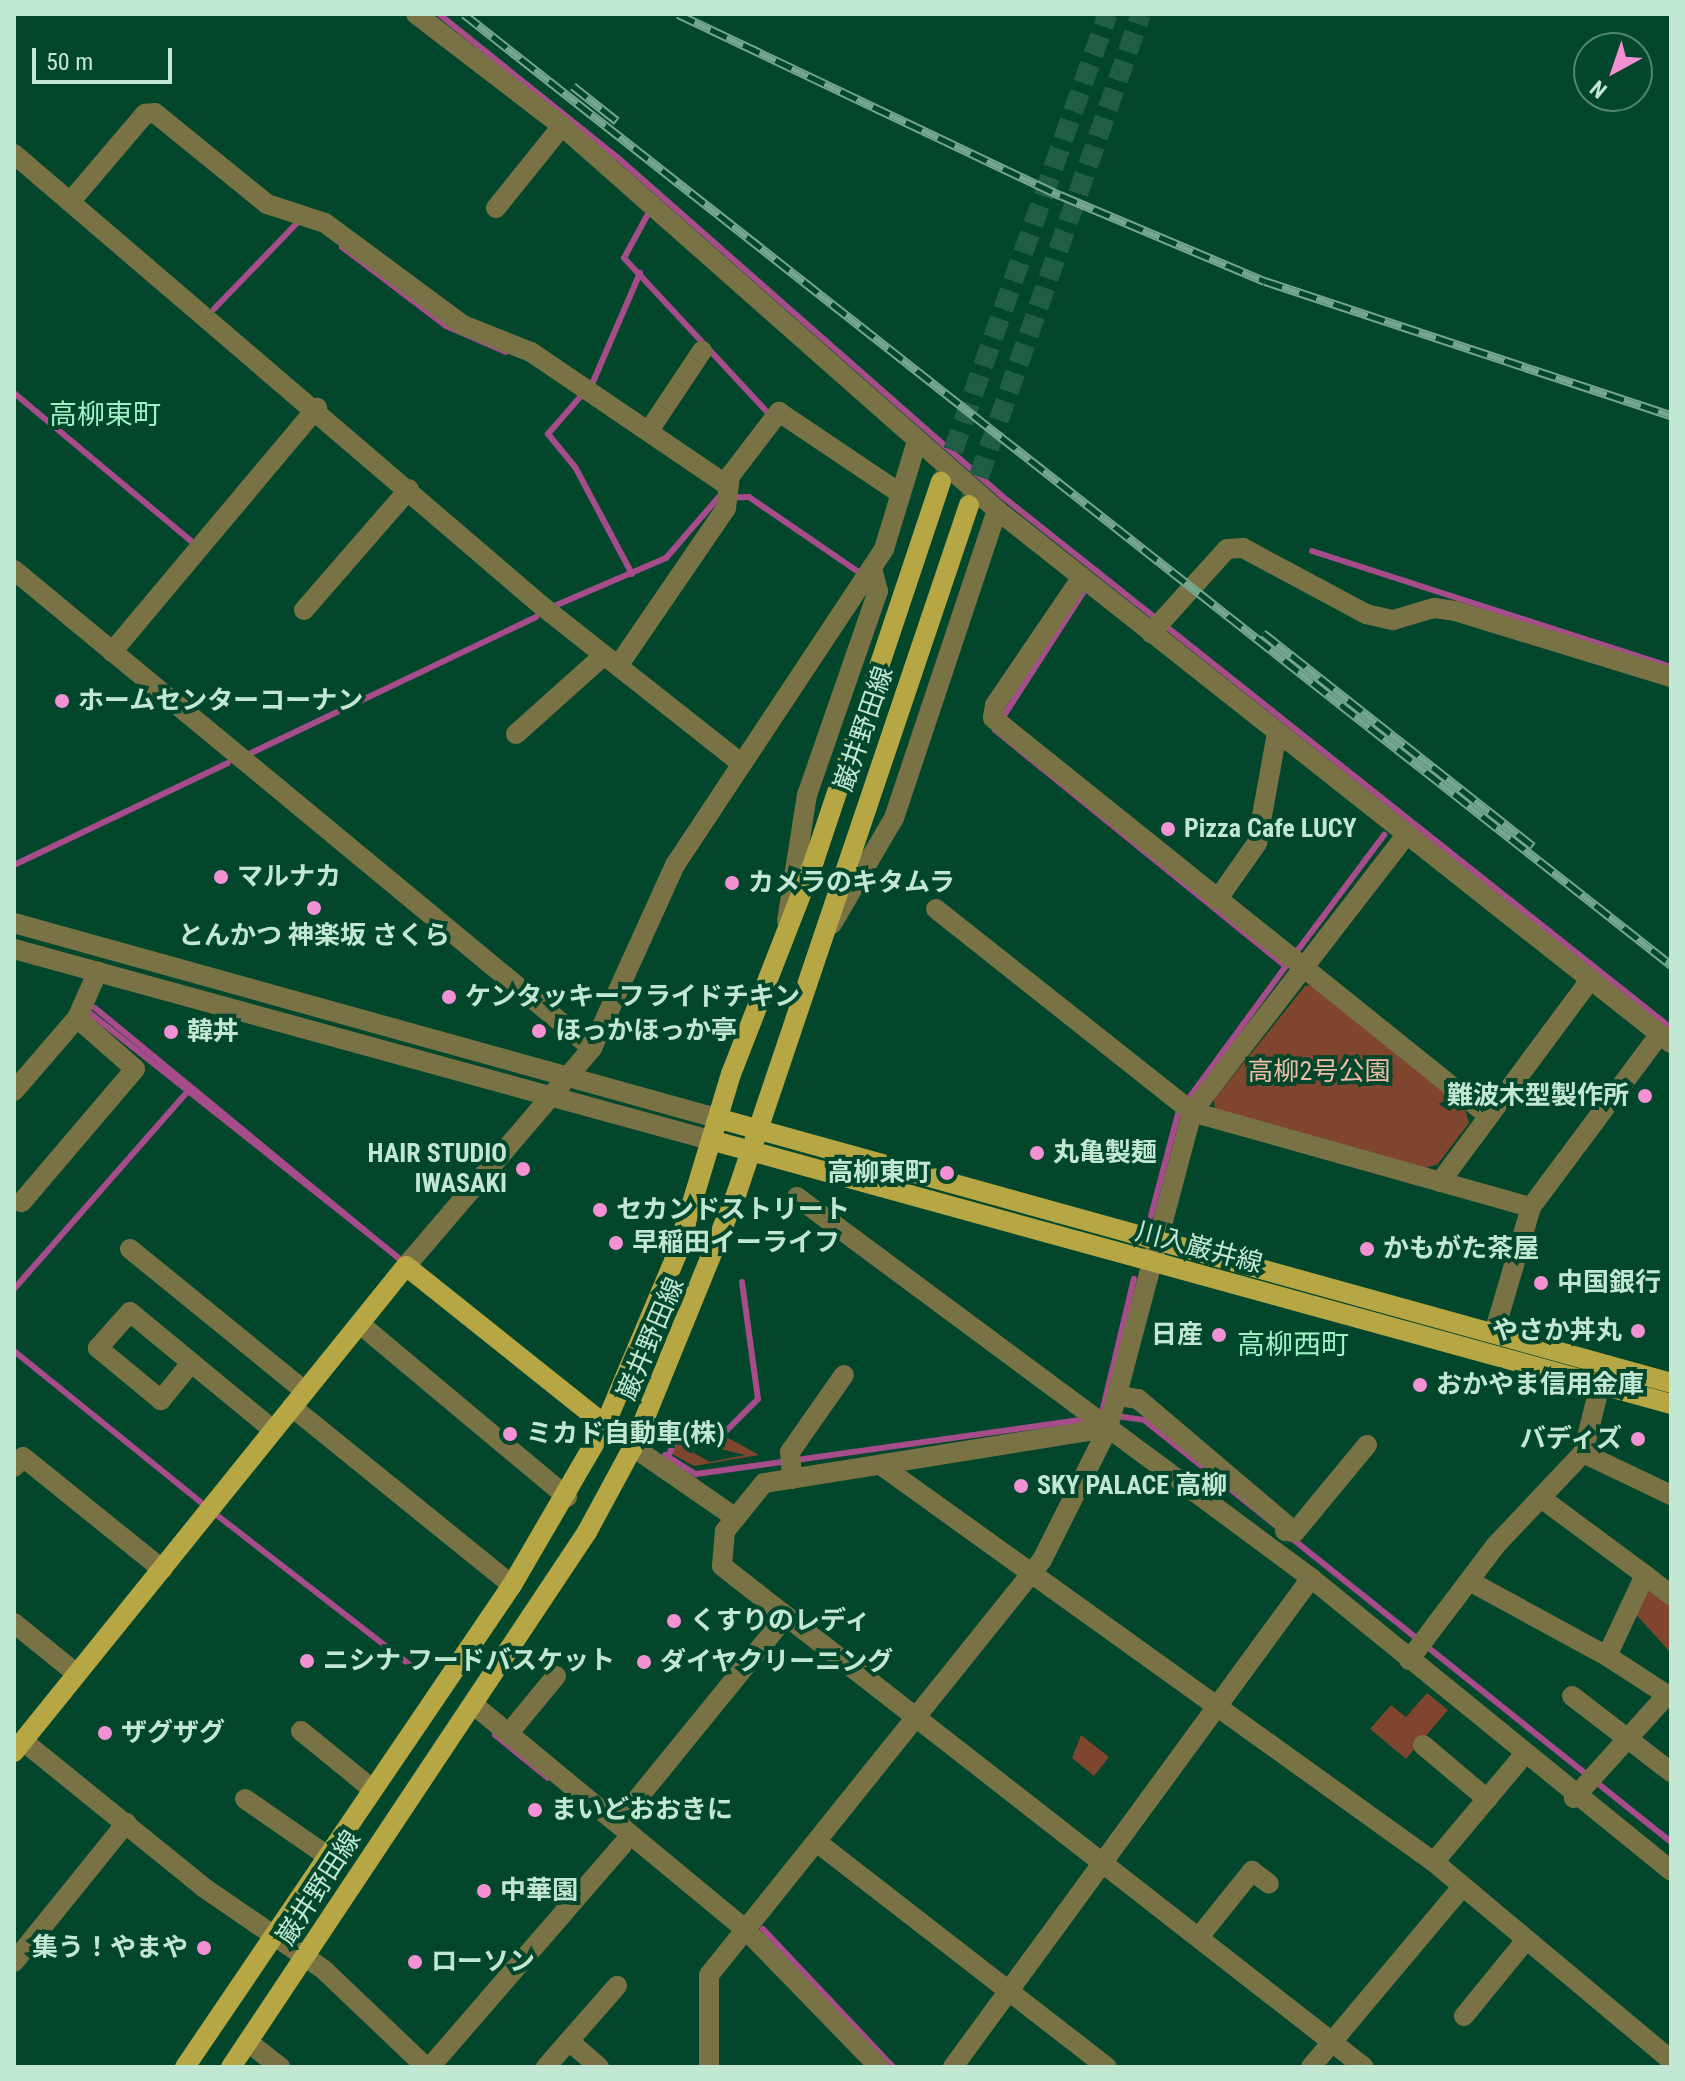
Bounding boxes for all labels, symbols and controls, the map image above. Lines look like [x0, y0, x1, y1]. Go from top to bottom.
scale bar [36, 32, 176, 82]
north arrow [1573, 32, 1653, 112]
text: 50 m [46, 48, 93, 76]
text: N [1585, 75, 1612, 103]
district label: 高柳東町 [49, 398, 161, 432]
street label: 巌井野田線 [828, 662, 900, 796]
place label: ホームセンターコーナン [78, 685, 364, 717]
marker: ホームセンターコーナン [53, 692, 71, 710]
place label: Pizza Cafe LUCY [1184, 813, 1357, 845]
marker: Pizza Cafe LUCY [1159, 820, 1177, 838]
place label: マルナカ [237, 861, 341, 893]
place label: カメラのキタムラ [748, 867, 956, 899]
marker: マルナカ [212, 868, 230, 886]
marker: カメラのキタムラ [723, 874, 741, 892]
marker: とんかつ 神楽坂 さくら [305, 899, 323, 917]
place label: とんかつ 神楽坂 さくら [178, 920, 450, 952]
place label: ケンタッキーフライドチキン [465, 981, 803, 1013]
marker: ケンタッキーフライドチキン [440, 988, 458, 1006]
place label: ほっかほっか亭 [555, 1015, 737, 1047]
place label: 韓丼 [187, 1016, 239, 1048]
marker: ほっかほっか亭 [530, 1022, 548, 1040]
marker: 韓丼 [162, 1023, 180, 1041]
park label: 高柳2号公園 [1248, 1056, 1390, 1088]
place label: 難波木型製作所 [1447, 1080, 1629, 1112]
marker: 難波木型製作所 [1636, 1087, 1654, 1105]
place label: 丸亀製麺 [1053, 1137, 1157, 1169]
place label: HAIR STUDIO IWASAKI [368, 1138, 507, 1200]
marker: 丸亀製麺 [1028, 1144, 1046, 1162]
place label: 高柳東町 [827, 1157, 931, 1189]
marker: HAIR STUDIO IWASAKI [514, 1160, 532, 1178]
marker: 高柳東町 [938, 1164, 956, 1182]
place label: セカンドストリート [616, 1194, 850, 1226]
marker: セカンドストリート [591, 1201, 609, 1219]
street label: 川入巌井線 [1132, 1216, 1266, 1280]
place label: 早稲田イーライフ [632, 1227, 840, 1259]
place label: かもがた茶屋 [1383, 1233, 1539, 1265]
marker: 早稲田イーライフ [607, 1234, 625, 1252]
marker: かもがた茶屋 [1358, 1240, 1376, 1258]
place label: 中国銀行 [1557, 1267, 1661, 1299]
street label: 巌井野田線 [611, 1273, 691, 1405]
marker: 中国銀行 [1532, 1274, 1550, 1292]
place label: やさか丼丸 [1492, 1315, 1622, 1347]
place label: 日産 [1151, 1319, 1203, 1351]
marker: やさか丼丸 [1629, 1322, 1647, 1340]
marker: 日産 [1210, 1326, 1228, 1344]
district label: 高柳西町 [1237, 1328, 1349, 1362]
place label: おかやま信用金庫 [1436, 1369, 1644, 1401]
marker: おかやま信用金庫 [1411, 1376, 1429, 1394]
place label: ミカド自動車(株) [526, 1418, 725, 1450]
place label: バディズ [1518, 1423, 1622, 1455]
marker: ミカド自動車(株) [501, 1425, 519, 1443]
marker: バディズ [1629, 1430, 1647, 1448]
place label: SKY PALACE 高柳 [1037, 1470, 1227, 1502]
marker: SKY PALACE 高柳 [1012, 1477, 1030, 1495]
place label: くすりのレディ [690, 1605, 872, 1637]
marker: くすりのレディ [665, 1612, 683, 1630]
place label: ニシナ フードバスケット [323, 1645, 615, 1677]
place label: ダイヤクリーニング [660, 1646, 894, 1678]
marker: ニシナ フードバスケット [298, 1652, 316, 1670]
marker: ダイヤクリーニング [635, 1653, 653, 1671]
place label: ザグザグ [121, 1717, 225, 1749]
marker: ザグザグ [96, 1724, 114, 1742]
place label: まいどおおきに [551, 1794, 733, 1826]
marker: まいどおおきに [526, 1801, 544, 1819]
street label: 巌井野田線 [271, 1825, 367, 1951]
place label: 中華園 [500, 1875, 578, 1907]
marker: 中華園 [475, 1882, 493, 1900]
place label: 集う！やまや [32, 1932, 188, 1964]
marker: 集う！やまや [195, 1939, 213, 1957]
place label: ローソン [431, 1946, 535, 1978]
marker: ローソン [406, 1953, 424, 1971]

